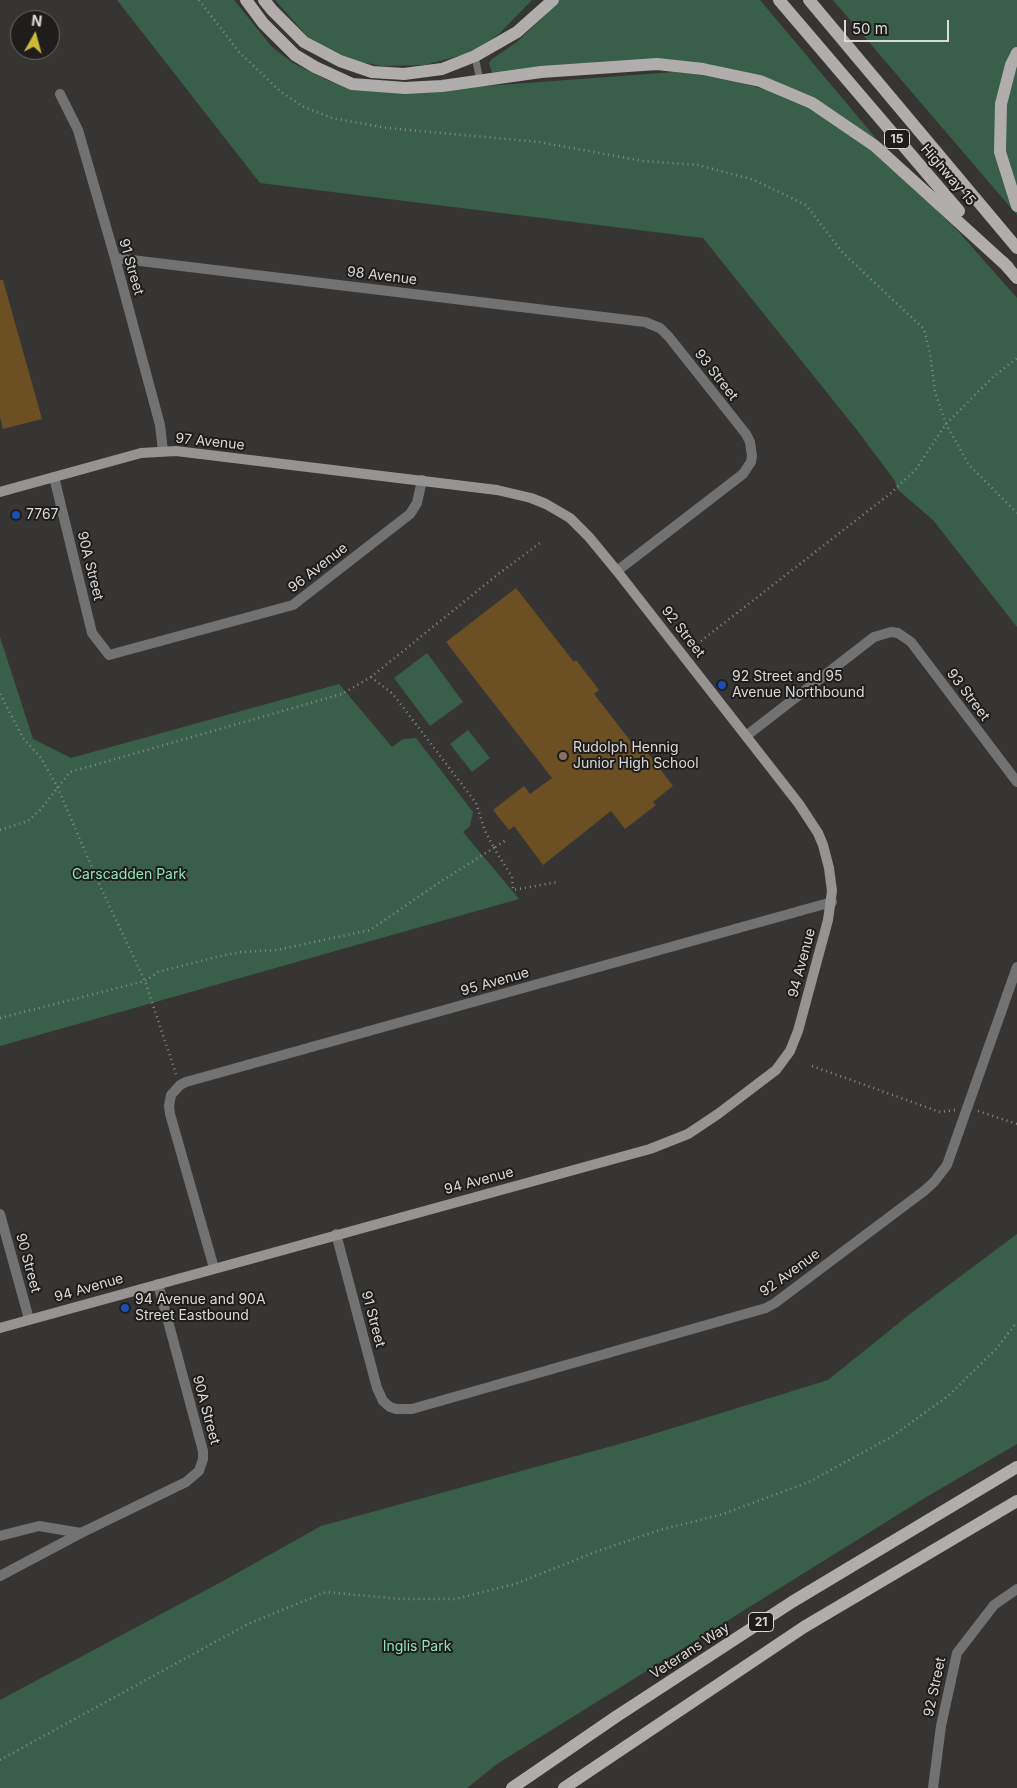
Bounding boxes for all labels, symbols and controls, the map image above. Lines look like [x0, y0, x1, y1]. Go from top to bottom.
north arrow [10, 10, 60, 60]
scale bar [847, 10, 952, 42]
text: N [30, 12, 43, 30]
text: 50 m [852, 19, 888, 38]
road number: 15 [884, 130, 910, 148]
street label: Highway 15 [917, 141, 979, 209]
street label: 91 Street [115, 237, 147, 297]
street label: 98 Avenue [346, 263, 418, 289]
street label: 93 Street [691, 346, 741, 404]
street label: 97 Avenue [175, 430, 245, 454]
place label: 7767 [26, 507, 59, 523]
marker: 7767 [10, 509, 22, 521]
street label: 90A Street [73, 530, 107, 602]
street label: 96 Avenue [285, 540, 351, 596]
street label: 92 Street [658, 603, 708, 661]
street label: 93 Street [943, 666, 993, 724]
place label: 92 Street and 95 Avenue Northbound [732, 669, 864, 702]
marker: 92 Street and 95 Avenue Northbound [716, 679, 728, 691]
place label: Rudolph Hennig Junior High School [573, 740, 699, 772]
marker: Rudolph Hennig Junior High School [557, 750, 569, 762]
park label: Carscadden Park [72, 867, 186, 883]
street label: 94 Avenue [785, 927, 819, 999]
street label: 95 Avenue [459, 964, 531, 1000]
street label: 94 Avenue [443, 1164, 515, 1198]
street label: 90 Street [12, 1231, 44, 1295]
street label: 92 Avenue [757, 1246, 823, 1300]
street label: 94 Avenue [53, 1270, 125, 1306]
street label: 91 Street [357, 1289, 389, 1349]
place label: 94 Avenue and 90A Street Eastbound [135, 1292, 266, 1324]
marker: 94 Avenue and 90A Street Eastbound [119, 1302, 131, 1314]
street label: 90A Street [189, 1374, 223, 1446]
road number: 21 [748, 1612, 774, 1631]
street label: Veterans Way [647, 1619, 733, 1683]
park label: Inglis Park [383, 1639, 451, 1655]
street label: 92 Street [920, 1656, 950, 1718]

